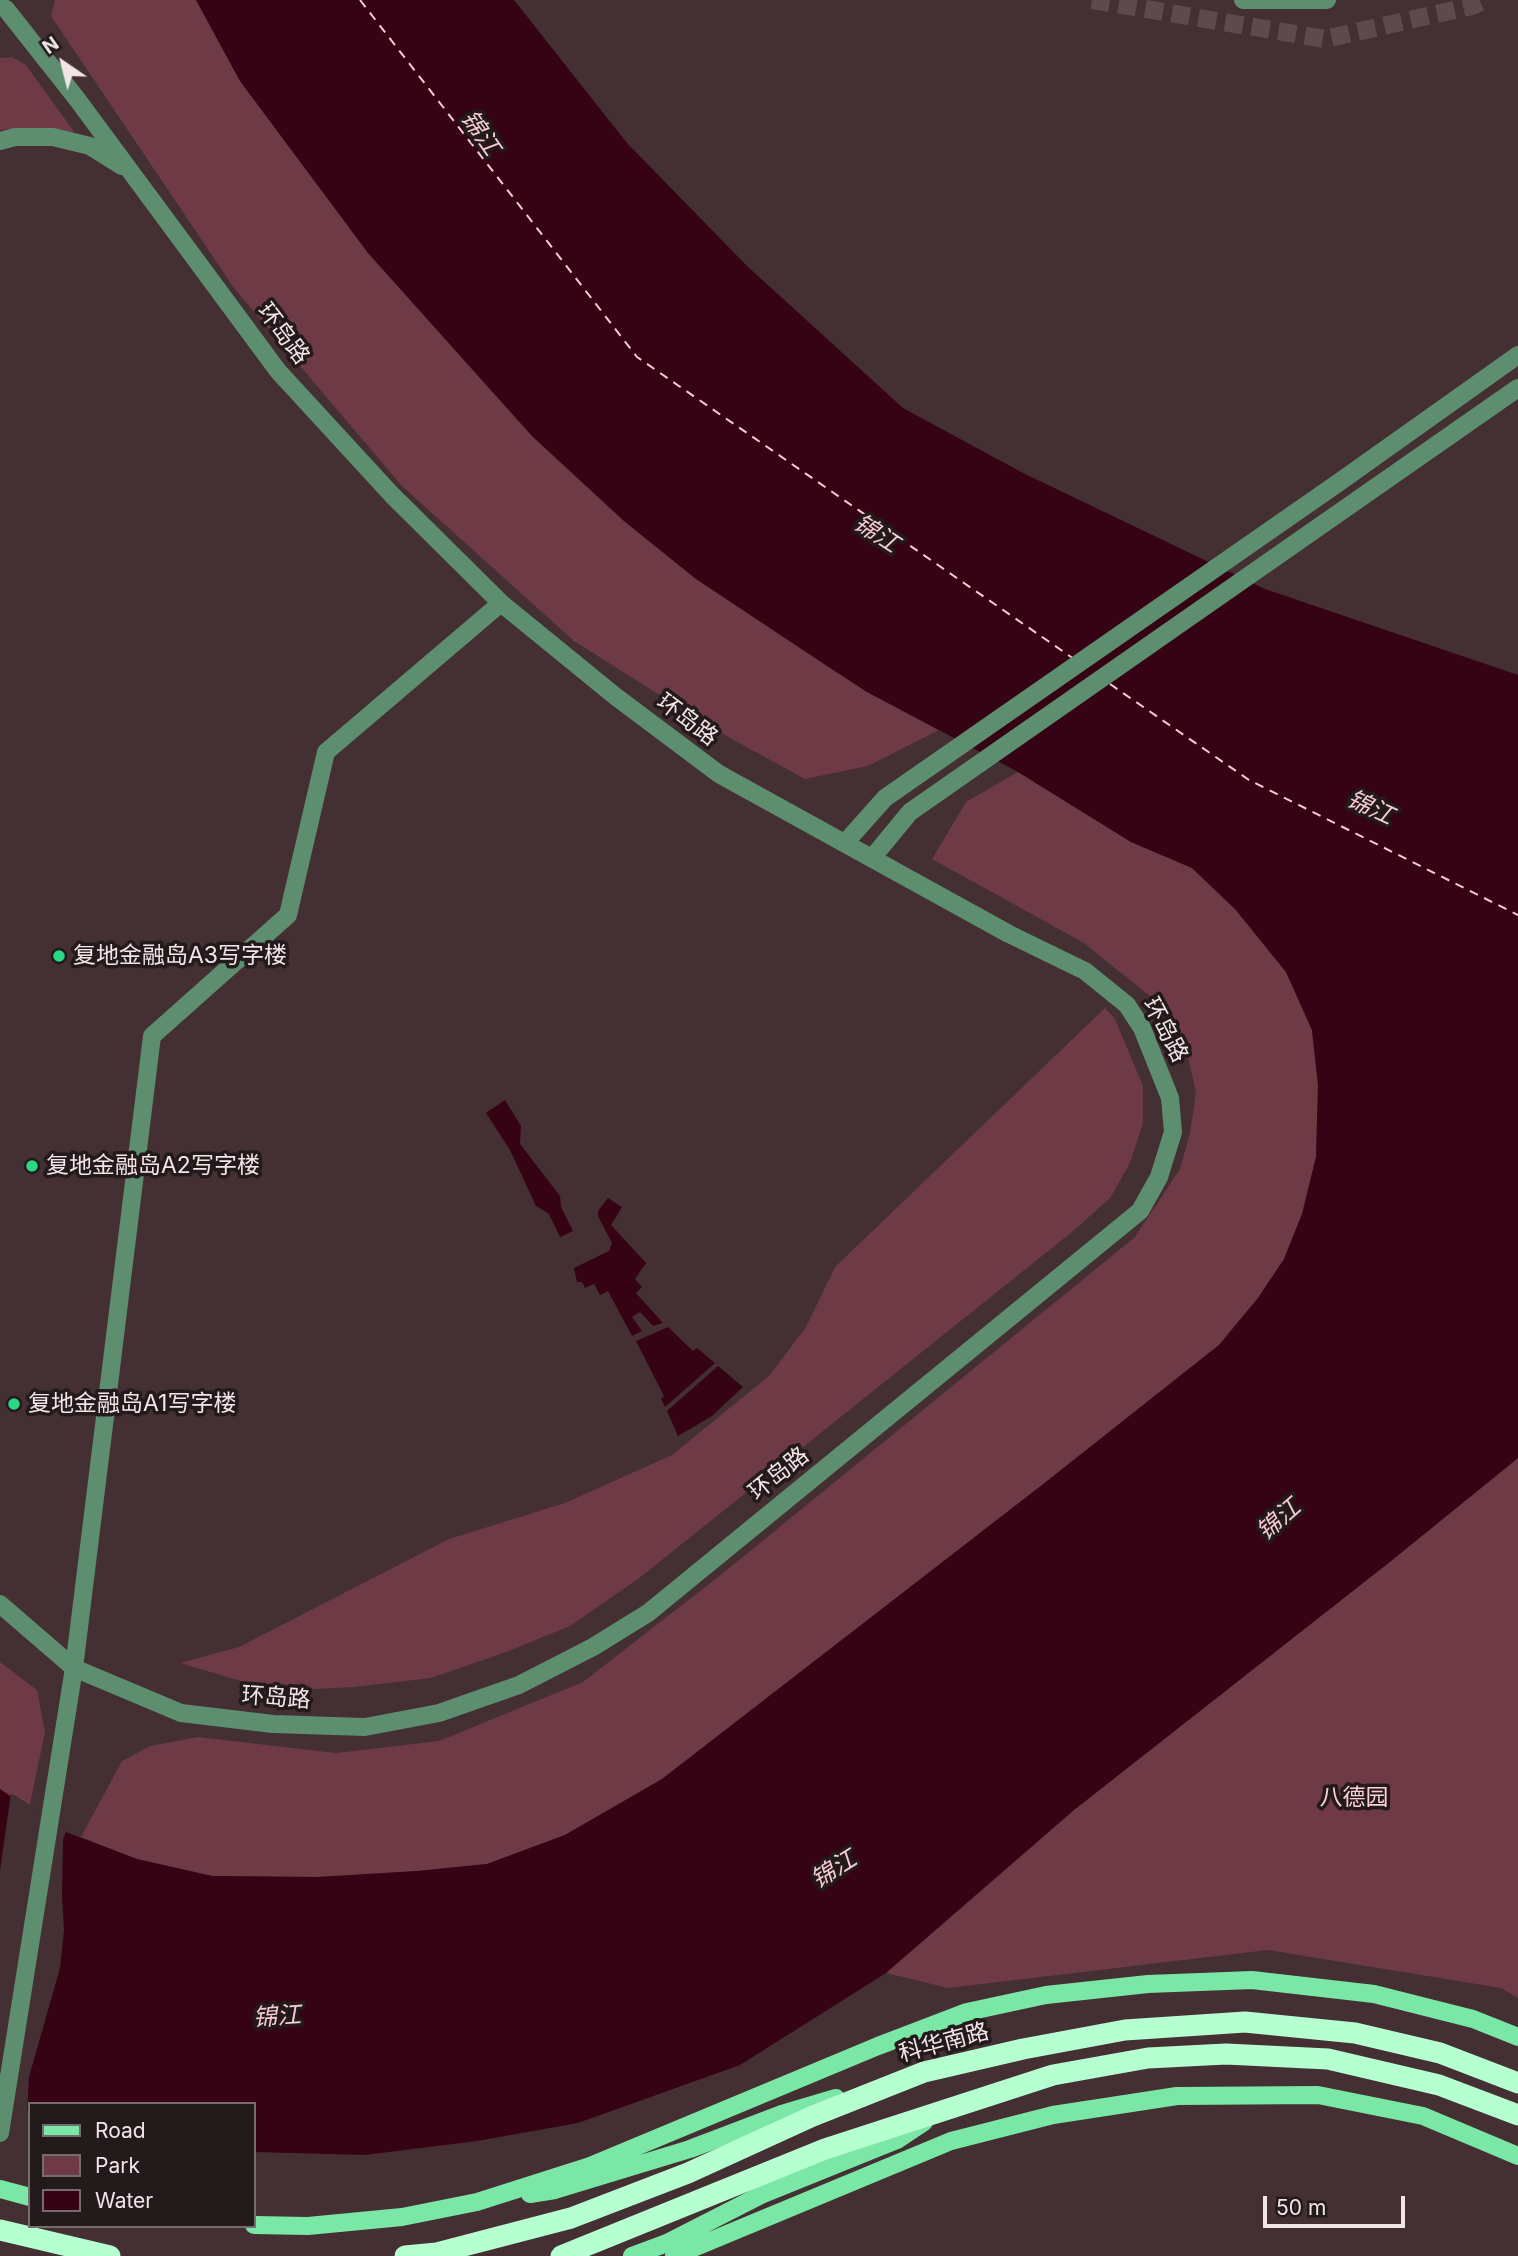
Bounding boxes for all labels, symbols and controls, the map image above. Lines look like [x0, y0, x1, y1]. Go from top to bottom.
north arrow [28, 28, 98, 98]
text: N [38, 32, 63, 59]
water label: 锦江 [454, 105, 506, 161]
street label: 环岛路 [251, 298, 315, 370]
water label: 锦江 [848, 509, 904, 559]
street label: 环岛路 [651, 688, 723, 752]
water label: 锦江 [1342, 785, 1398, 831]
place label: 复地金融岛A3写字楼 [73, 942, 287, 970]
marker: 复地金融岛A3写字楼 [51, 948, 67, 964]
street label: 环岛路 [1137, 993, 1193, 1067]
place label: 复地金融岛A2写字楼 [46, 1152, 260, 1180]
marker: 复地金融岛A2写字楼 [24, 1158, 40, 1174]
place label: 复地金融岛A1写字楼 [28, 1390, 236, 1418]
marker: 复地金融岛A1写字楼 [6, 1396, 22, 1412]
street label: 环岛路 [744, 1442, 814, 1506]
water label: 锦江 [1251, 1493, 1307, 1547]
street label: 环岛路 [241, 1682, 311, 1714]
park label: 八德园 [1320, 1784, 1388, 1812]
water label: 锦江 [806, 1845, 862, 1895]
water label: 锦江 [252, 2001, 302, 2033]
street label: 科华南路 [896, 2018, 992, 2068]
legend [28, 2102, 256, 2228]
text: Road [95, 2118, 146, 2143]
text: Park [95, 2153, 140, 2178]
scale bar [1266, 2182, 1408, 2226]
text: Water [95, 2188, 153, 2213]
text: 50 m [1276, 2195, 1326, 2220]

